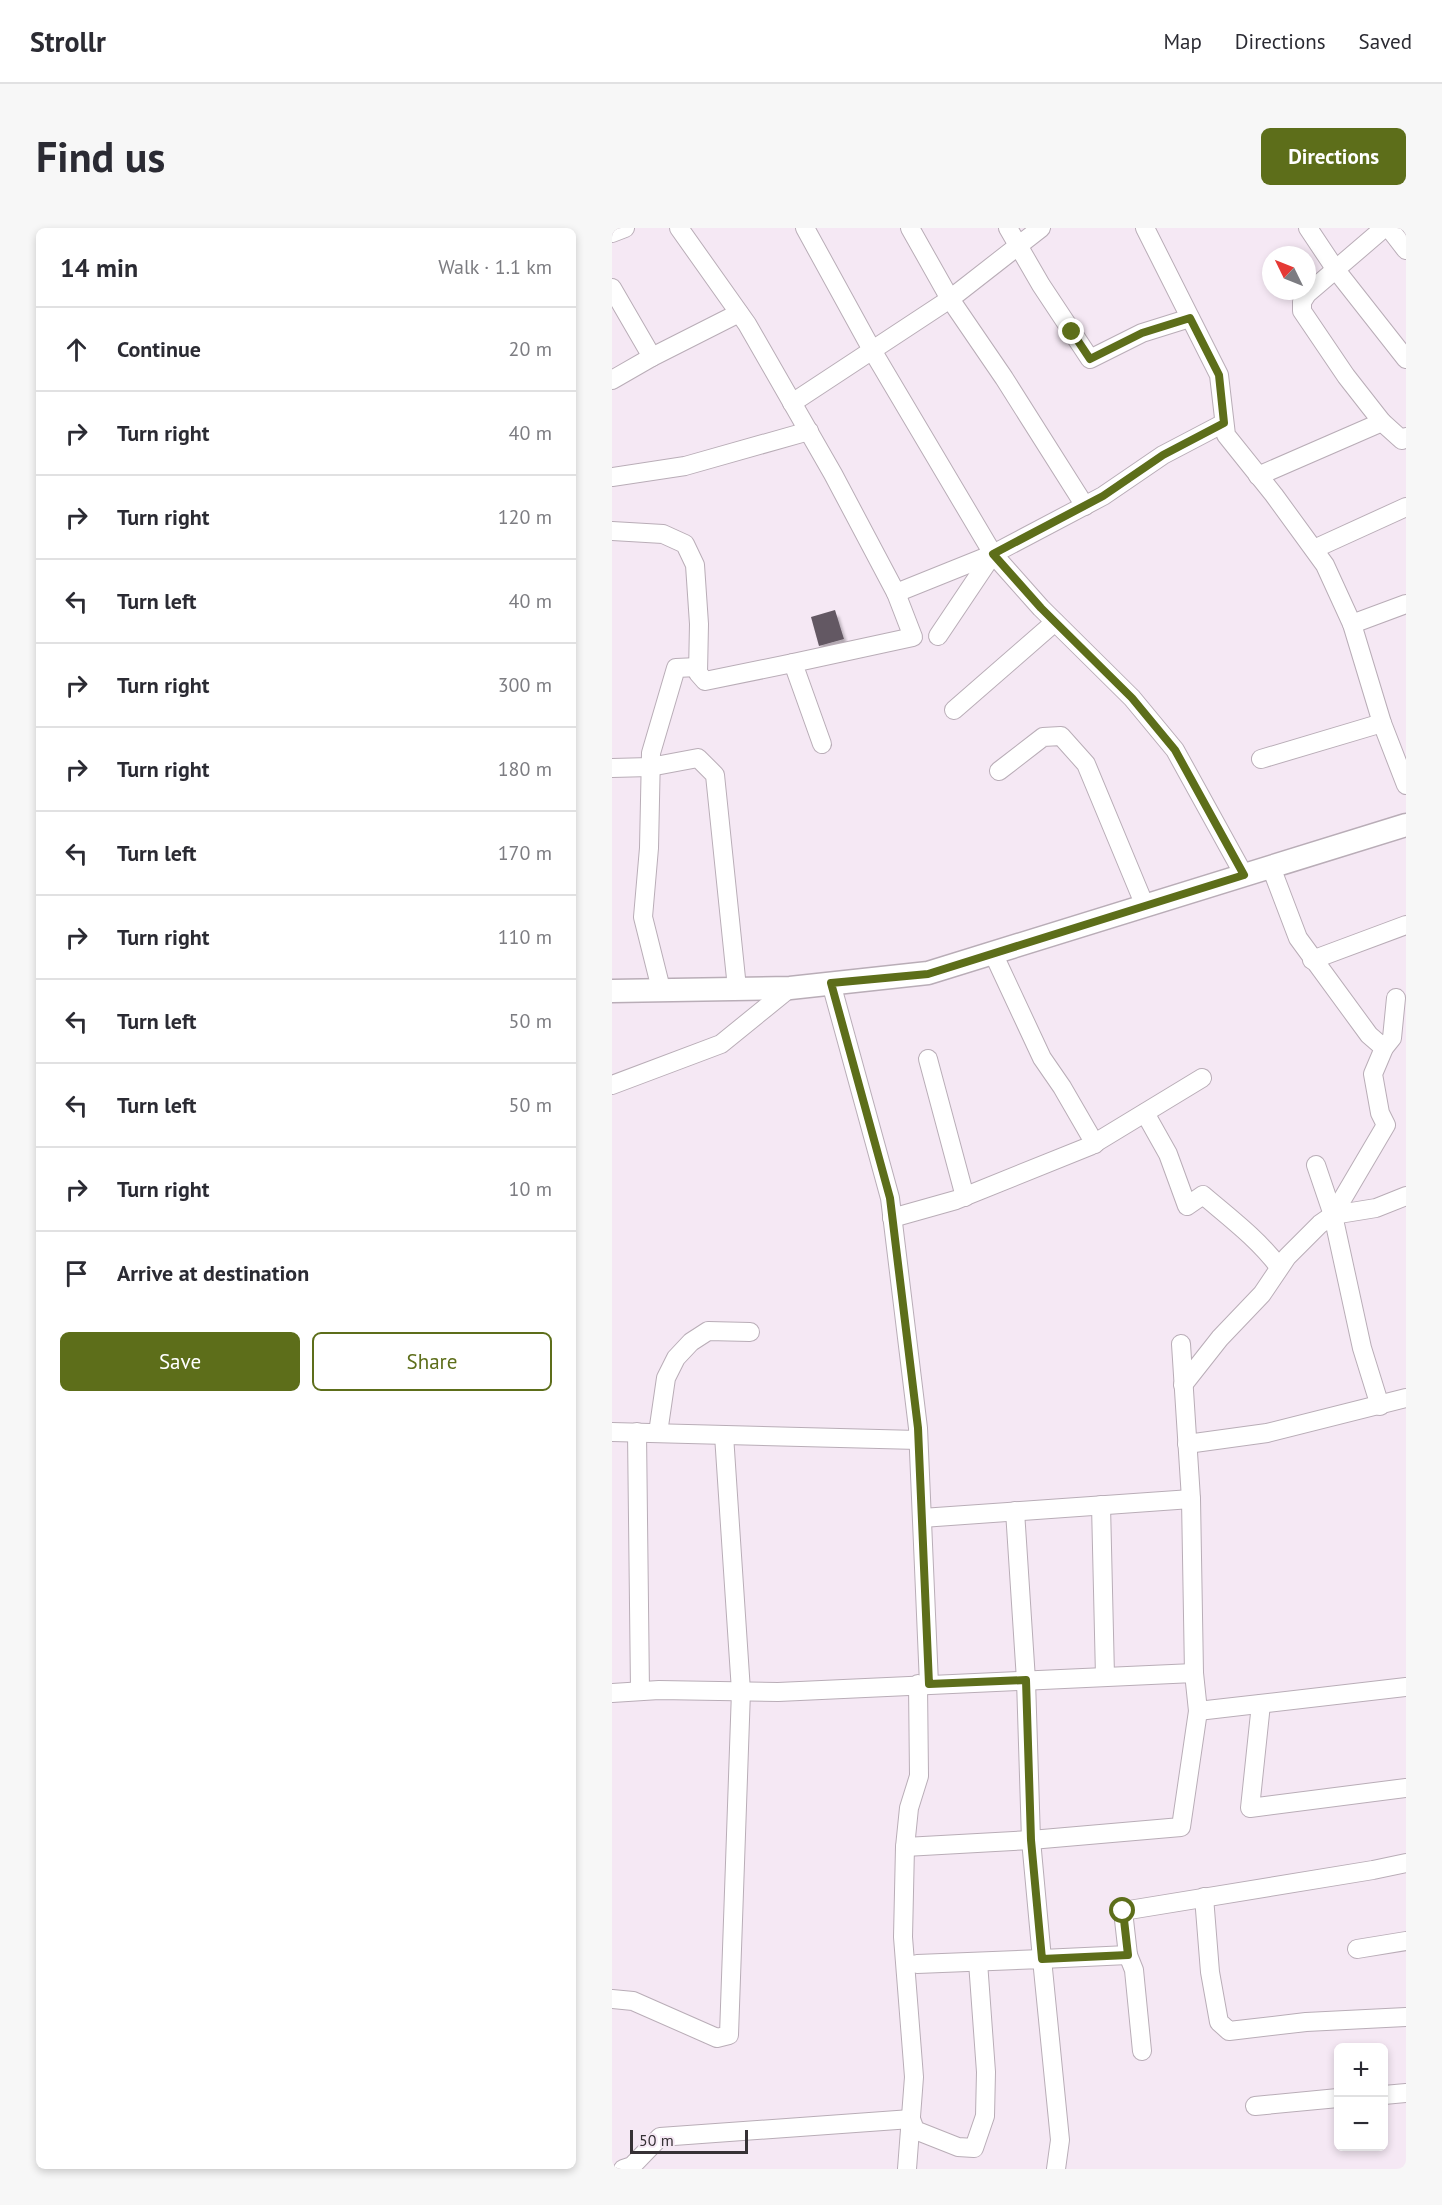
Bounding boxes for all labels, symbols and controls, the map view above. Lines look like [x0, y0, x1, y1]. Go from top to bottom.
text: Strollr [30, 23, 106, 60]
text: Map [1163, 28, 1202, 55]
text: Directions [1235, 28, 1326, 55]
text: Saved [1359, 28, 1412, 55]
button: Directions [1261, 128, 1406, 185]
text: Find us [36, 129, 165, 184]
north arrow [1262, 246, 1316, 300]
text: 14 min [60, 251, 138, 284]
text: Walk · 1.1 km [438, 254, 552, 280]
route end [1058, 318, 1084, 344]
icon: ahead [60, 333, 93, 366]
text: Continue [117, 335, 201, 363]
text: 20 m [509, 336, 552, 362]
icon: right [60, 417, 93, 450]
text: Turn right [117, 419, 209, 447]
text: 40 m [509, 420, 552, 446]
icon: right [60, 501, 93, 534]
text: Turn right [117, 503, 209, 531]
text: 120 m [498, 504, 552, 530]
icon: left [60, 585, 93, 618]
text: Turn left [117, 587, 197, 615]
text: 40 m [509, 588, 552, 614]
icon: right [60, 669, 93, 702]
text: Turn right [117, 671, 209, 699]
text: 300 m [498, 672, 552, 698]
icon: right [60, 753, 93, 786]
text: Turn right [117, 755, 209, 783]
text: 180 m [498, 756, 552, 782]
icon: left [60, 837, 93, 870]
text: Turn left [117, 839, 197, 867]
text: 170 m [498, 840, 552, 866]
icon: right [60, 921, 93, 954]
text: Turn right [117, 923, 209, 951]
text: 110 m [498, 924, 552, 950]
icon: left [60, 1005, 93, 1038]
text: Turn left [117, 1007, 197, 1035]
text: 50 m [509, 1008, 552, 1034]
icon: left [60, 1089, 93, 1122]
text: Turn left [117, 1091, 197, 1119]
text: 50 m [509, 1092, 552, 1118]
icon: right [60, 1173, 93, 1206]
text: Turn right [117, 1175, 209, 1203]
text: 10 m [509, 1176, 552, 1202]
icon: arrive [60, 1257, 93, 1290]
text: Arrive at destination [117, 1259, 309, 1287]
button: Save [60, 1332, 300, 1391]
button: Share [312, 1332, 552, 1391]
route start [1109, 1897, 1135, 1923]
map controls [1334, 2043, 1388, 2151]
button: + [1334, 2043, 1388, 2097]
button: − [1334, 2097, 1388, 2151]
scale bar [630, 2127, 748, 2154]
text: 50 m [639, 2130, 674, 2150]

